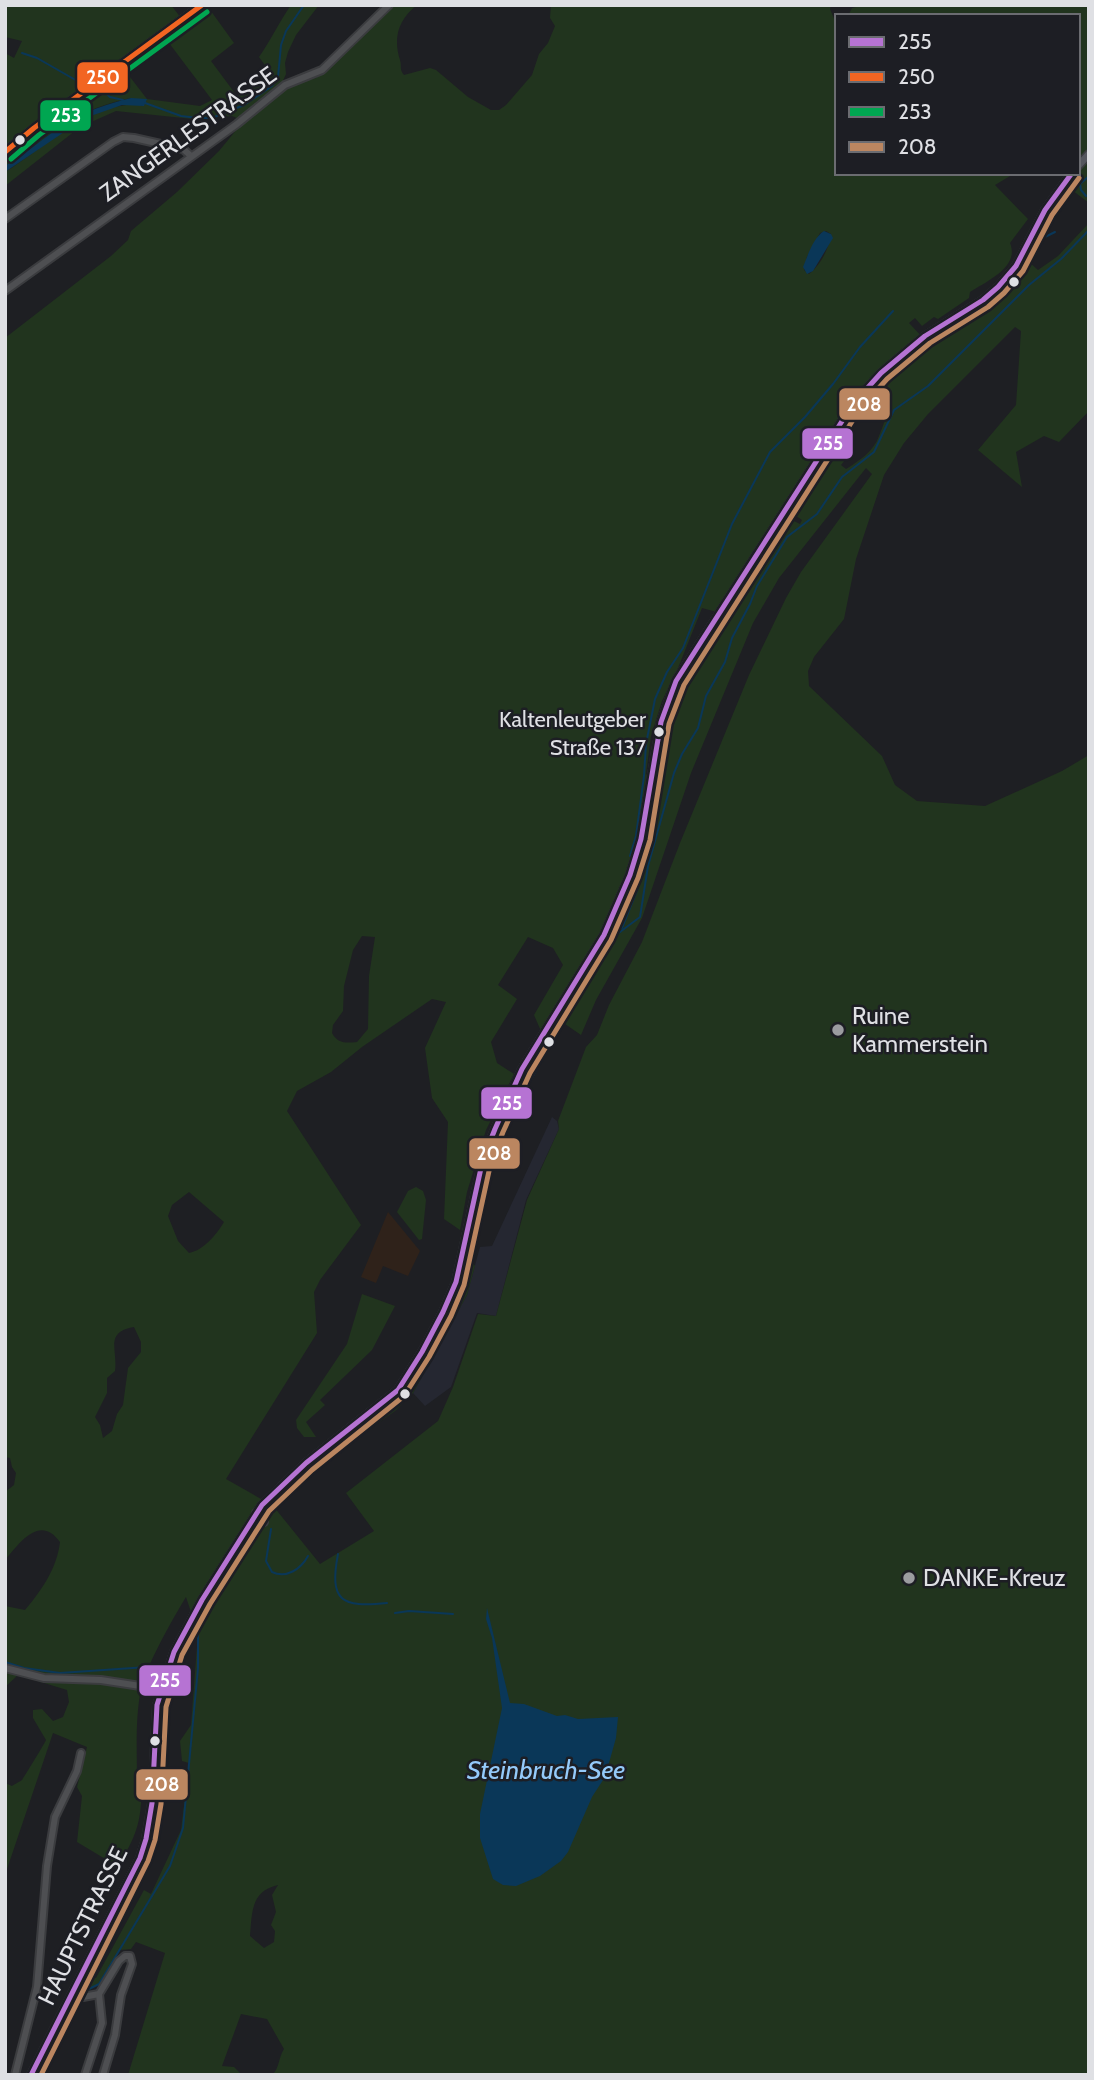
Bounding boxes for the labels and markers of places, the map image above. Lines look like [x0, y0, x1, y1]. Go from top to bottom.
unlabelled marker [13, 133, 27, 147]
unlabelled marker [1007, 275, 1021, 289]
place label: Kaltenleutgeber Straße 137 [499, 706, 646, 761]
marker: Kaltenleutgeber Straße 137 [652, 725, 666, 739]
place label: Ruine Kammerstein [852, 1001, 988, 1058]
marker: Ruine Kammerstein [830, 1022, 846, 1038]
unlabelled marker [542, 1035, 556, 1049]
unlabelled marker [398, 1387, 412, 1401]
place label: DANKE-Kreuz [923, 1563, 1066, 1592]
marker: DANKE-Kreuz [901, 1570, 917, 1586]
unlabelled marker [148, 1734, 162, 1748]

